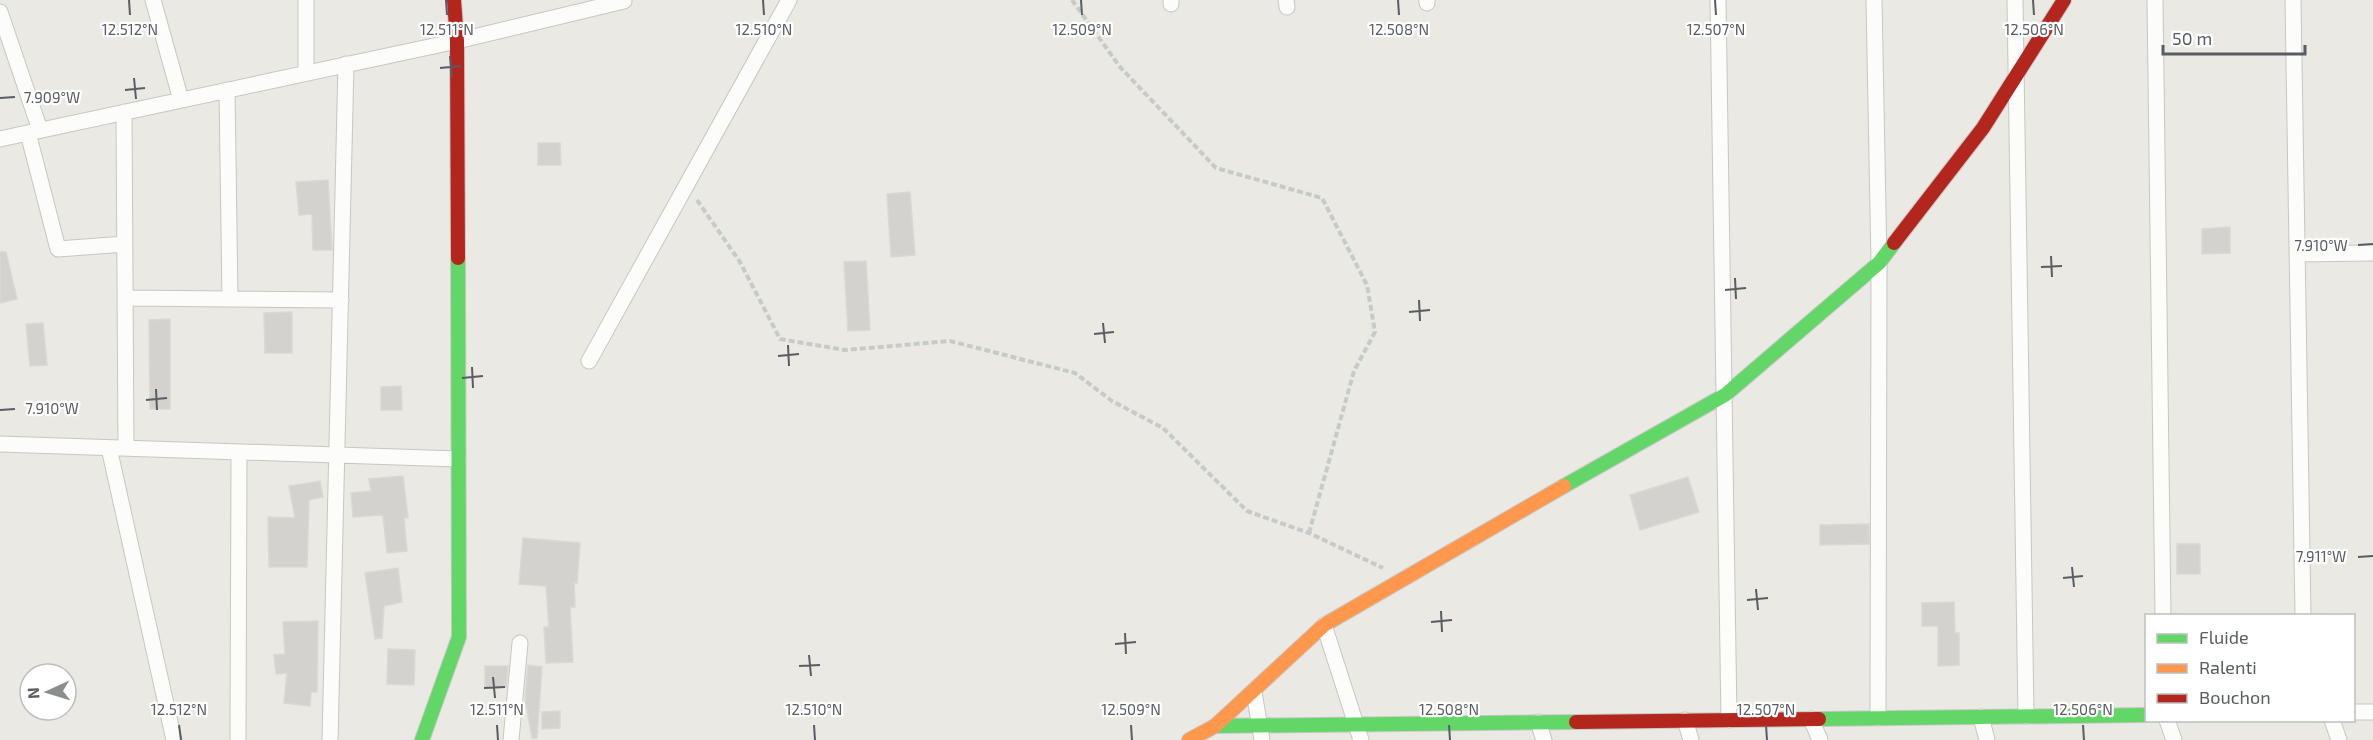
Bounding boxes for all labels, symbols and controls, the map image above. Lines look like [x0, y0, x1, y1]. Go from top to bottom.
scale bar [2163, 18, 2306, 56]
text: 12.512°N [102, 20, 158, 38]
text: 12.511°N [420, 20, 474, 38]
text: 12.510°N [736, 20, 792, 38]
text: 12.509°N [1052, 20, 1112, 38]
text: 12.508°N [1369, 20, 1429, 38]
text: 12.507°N [1687, 20, 1745, 38]
text: 12.506°N [2004, 20, 2064, 38]
text: 50 m [2172, 27, 2212, 49]
text: 7.909°W [24, 88, 80, 106]
text: 7.910°W [2294, 236, 2348, 254]
text: 7.910°W [25, 399, 79, 417]
text: 7.911°W [2296, 547, 2346, 565]
legend [2145, 614, 2355, 722]
text: Fluide [2199, 626, 2249, 648]
text: Ralenti [2199, 656, 2257, 678]
north arrow [18, 662, 78, 722]
text: Bouchon [2199, 686, 2271, 708]
text: N [23, 687, 42, 700]
text: 12.512°N [151, 700, 207, 718]
text: 12.511°N [470, 700, 524, 718]
text: 12.510°N [786, 700, 842, 718]
text: 12.509°N [1101, 700, 1161, 718]
text: 12.508°N [1419, 700, 1479, 718]
text: 12.507°N [1737, 700, 1795, 718]
text: 12.506°N [2053, 700, 2113, 718]

